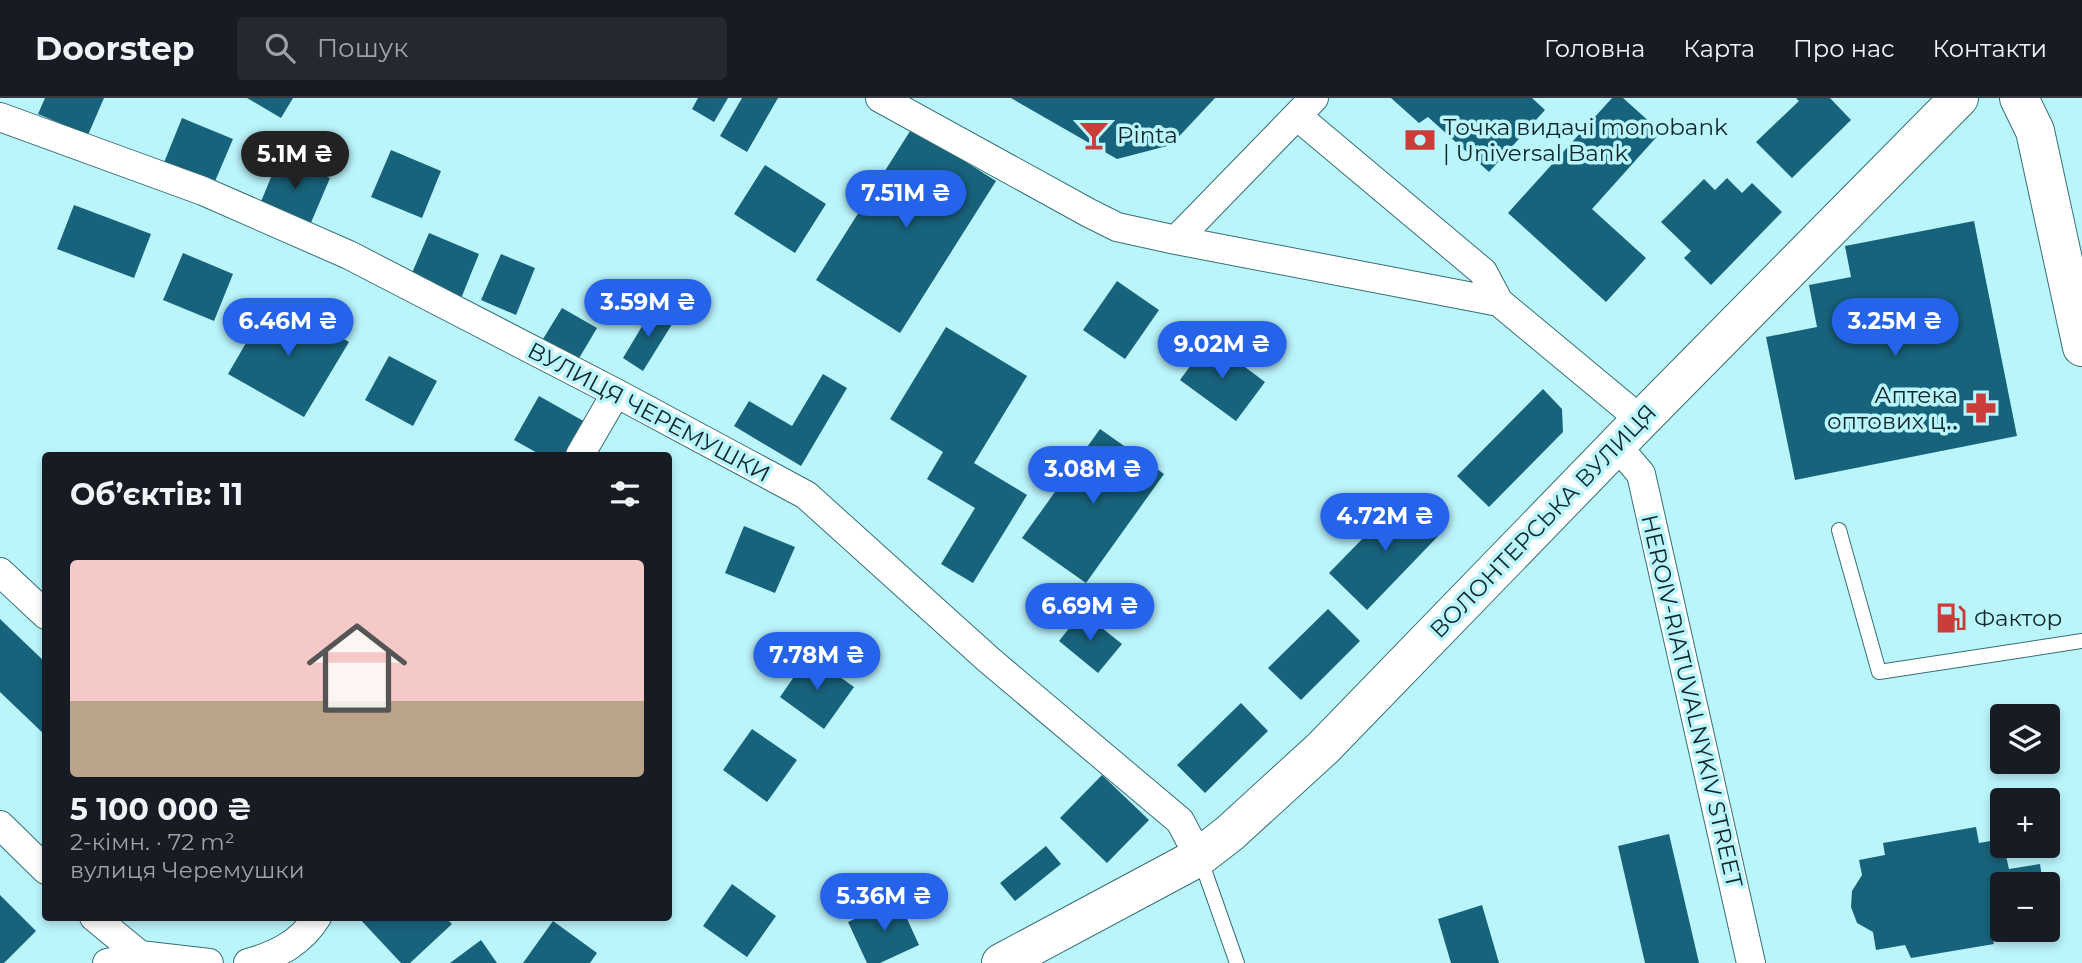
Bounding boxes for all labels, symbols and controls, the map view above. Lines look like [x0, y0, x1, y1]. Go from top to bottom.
search box [237, 17, 727, 80]
text: Doorstep [35, 28, 195, 68]
icon: search [261, 29, 299, 67]
text: Пошук [317, 32, 408, 64]
text: Головна [1544, 34, 1645, 63]
text: Карта [1683, 34, 1755, 63]
text: Про нас [1793, 34, 1895, 63]
text: Контакти [1933, 34, 2047, 63]
place label: Точка видачі monobank | Universal Bank [1443, 113, 1728, 167]
bar icon: Pinta [1077, 118, 1111, 152]
place label: Pinta [1117, 121, 1178, 149]
bank icon: Точка видачі monobank | Universal Bank [1403, 123, 1437, 157]
pin: 5.1M ₴ [238, 132, 352, 191]
text: 5.1M ₴ [257, 140, 333, 168]
pin: 7.51M ₴ [841, 170, 971, 230]
text: 7.51M ₴ [861, 179, 951, 207]
pin: 3.59M ₴ [583, 280, 713, 339]
text: 3.59M ₴ [600, 288, 696, 316]
pin: 6.46M ₴ [223, 299, 353, 358]
pin: 3.25M ₴ [1830, 299, 1960, 358]
text: 6.46M ₴ [239, 307, 337, 335]
text: 3.25M ₴ [1848, 307, 1942, 335]
pin: 9.02M ₴ [1157, 322, 1287, 381]
text: 9.02M ₴ [1174, 330, 1270, 358]
street label: ВУЛИЦЯ ЧЕРЕМУШКИ [523, 336, 775, 488]
place label: Аптека оптових ц‥ [1827, 381, 1958, 435]
pharmacy icon: Аптека оптових ц‥ [1964, 391, 1998, 425]
street label: ВОЛОНТЕРСЬКА ВУЛИЦЯ [1424, 398, 1662, 644]
pin: 3.08M ₴ [1028, 446, 1158, 506]
text: 3.08M ₴ [1044, 455, 1142, 483]
icon: filters [606, 475, 644, 513]
text: Об’єктів: 11 [70, 476, 243, 513]
pin: 4.72M ₴ [1320, 494, 1450, 553]
text: 4.72M ₴ [1336, 502, 1434, 530]
street label: HEROIV-RIATUVALNYKIV STREET [1635, 512, 1749, 891]
pin: 6.69M ₴ [1025, 584, 1155, 643]
text: 6.69M ₴ [1041, 592, 1139, 620]
fuel station icon: Фактор [1934, 601, 1968, 635]
place label: Фактор [1974, 604, 2062, 632]
icon: home [294, 605, 420, 731]
pin: 7.78M ₴ [752, 632, 882, 692]
text: 7.78M ₴ [769, 641, 865, 669]
map controls [1990, 704, 2060, 942]
button: layers [1990, 704, 2060, 774]
button: + [1990, 788, 2060, 858]
text: 5 100 000 ₴ [70, 791, 252, 828]
text: 2-кімн. · 72 m² [70, 828, 235, 856]
text: вулиця Черемушки [70, 856, 305, 884]
button: − [1990, 872, 2060, 942]
pin: 5.36M ₴ [819, 874, 949, 933]
text: 5.36M ₴ [836, 882, 932, 910]

